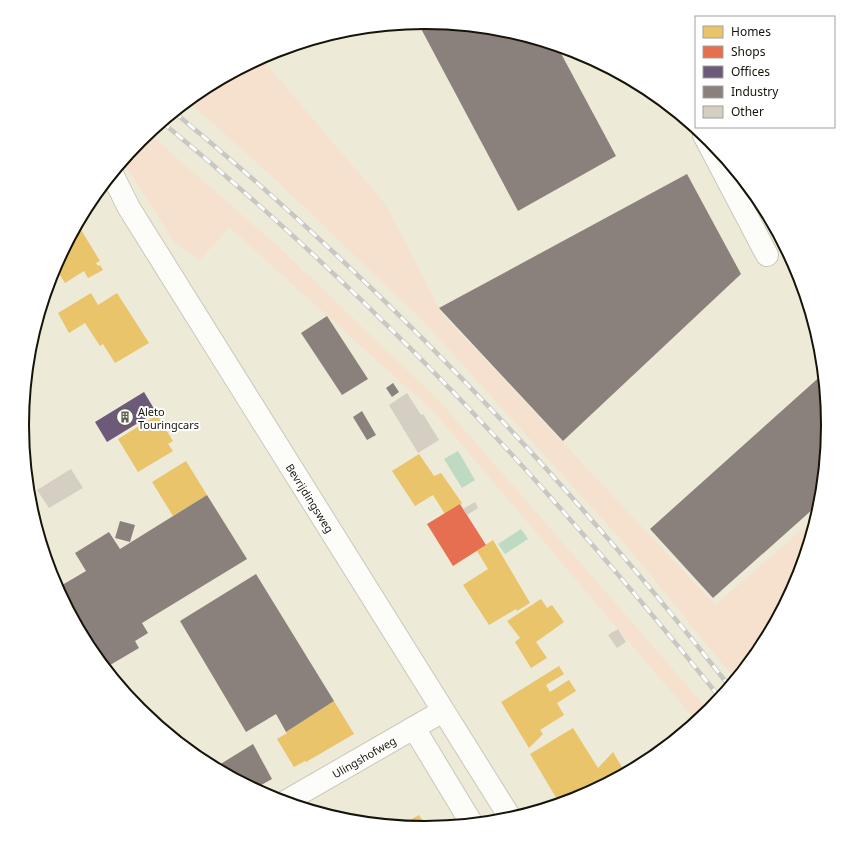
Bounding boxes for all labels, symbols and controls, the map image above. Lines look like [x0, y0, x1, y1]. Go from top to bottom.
legend [695, 16, 835, 128]
text: Homes [731, 23, 771, 40]
text: Shops [731, 43, 766, 60]
text: Offices [731, 63, 770, 80]
text: Industry [731, 83, 779, 100]
text: Other [731, 103, 764, 120]
place label: Aleto Touringcars [138, 404, 199, 432]
building icon: Aleto Touringcars [115, 407, 135, 427]
street label: Bevrijdingsweg [283, 461, 337, 535]
street label: Ulingshofweg [329, 733, 399, 781]

